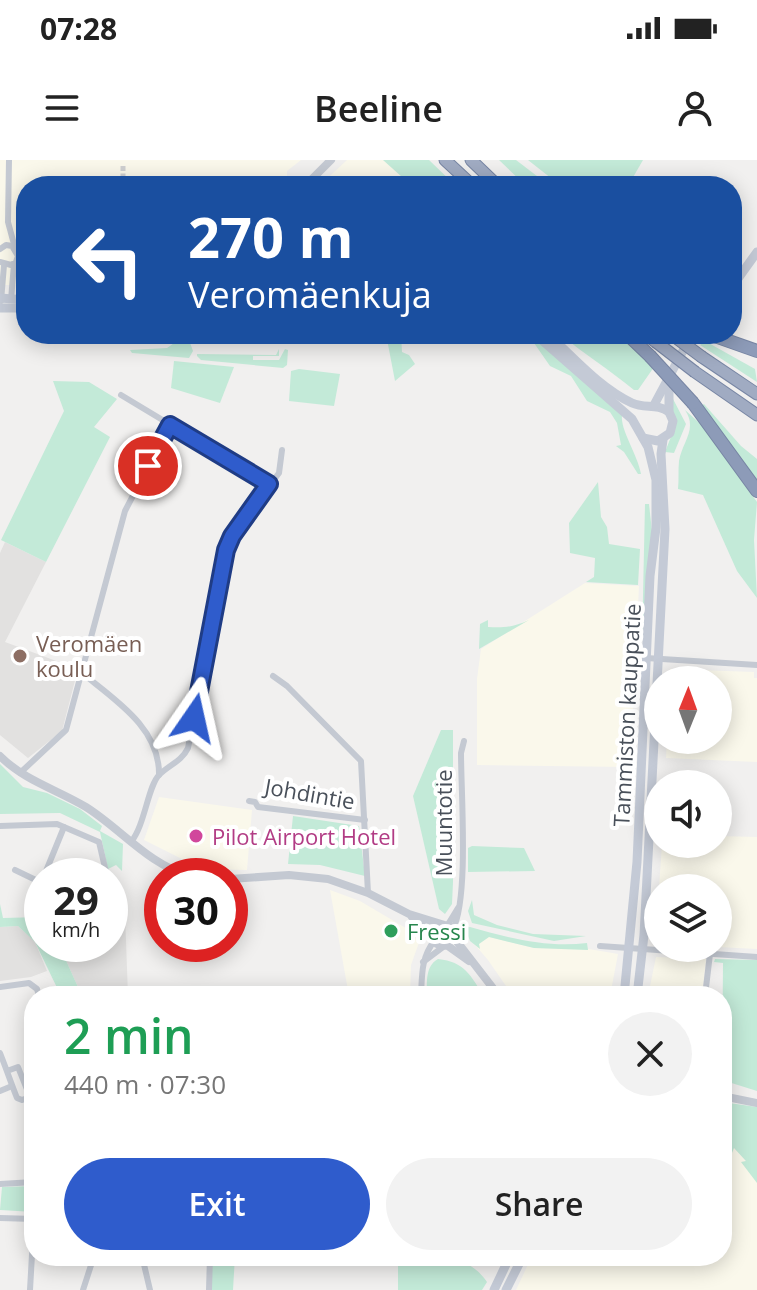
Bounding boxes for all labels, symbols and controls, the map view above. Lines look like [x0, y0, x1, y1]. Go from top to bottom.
text: 07:28 [40, 8, 117, 49]
text: Beeline [314, 84, 443, 133]
icon: menu [40, 86, 84, 130]
icon: person [673, 86, 717, 130]
text: 270 m [188, 198, 354, 274]
icon: left [56, 208, 160, 312]
text: Veromäenkuja [188, 270, 432, 319]
pin [114, 432, 182, 500]
icon: arrive [126, 444, 170, 488]
street label: Tammiston kauppatie [605, 603, 647, 827]
place label: Veromäen koulu [36, 628, 142, 683]
marker: Veromäen koulu [11, 647, 29, 665]
north arrow [644, 666, 732, 754]
map controls [644, 666, 732, 962]
position arrow [152, 676, 236, 760]
street label: Muuntotie [428, 769, 458, 877]
street label: Johdintie [261, 770, 357, 816]
button: sound [644, 770, 732, 858]
place label: Pilot Airport Hotel [212, 821, 396, 851]
marker: Pilot Airport Hotel [187, 827, 205, 845]
speed limit sign: 30 [144, 858, 248, 962]
text: 29 [53, 872, 99, 927]
button: layers [644, 874, 732, 962]
text: km/h [52, 916, 100, 943]
place label: Fressi [407, 916, 466, 946]
marker: Fressi [382, 922, 400, 940]
text: 2 min [64, 1003, 194, 1068]
button: close [608, 1012, 692, 1096]
text: 440 m · 07:30 [64, 1066, 226, 1102]
button: Exit [64, 1158, 370, 1250]
button: Share [386, 1158, 692, 1250]

